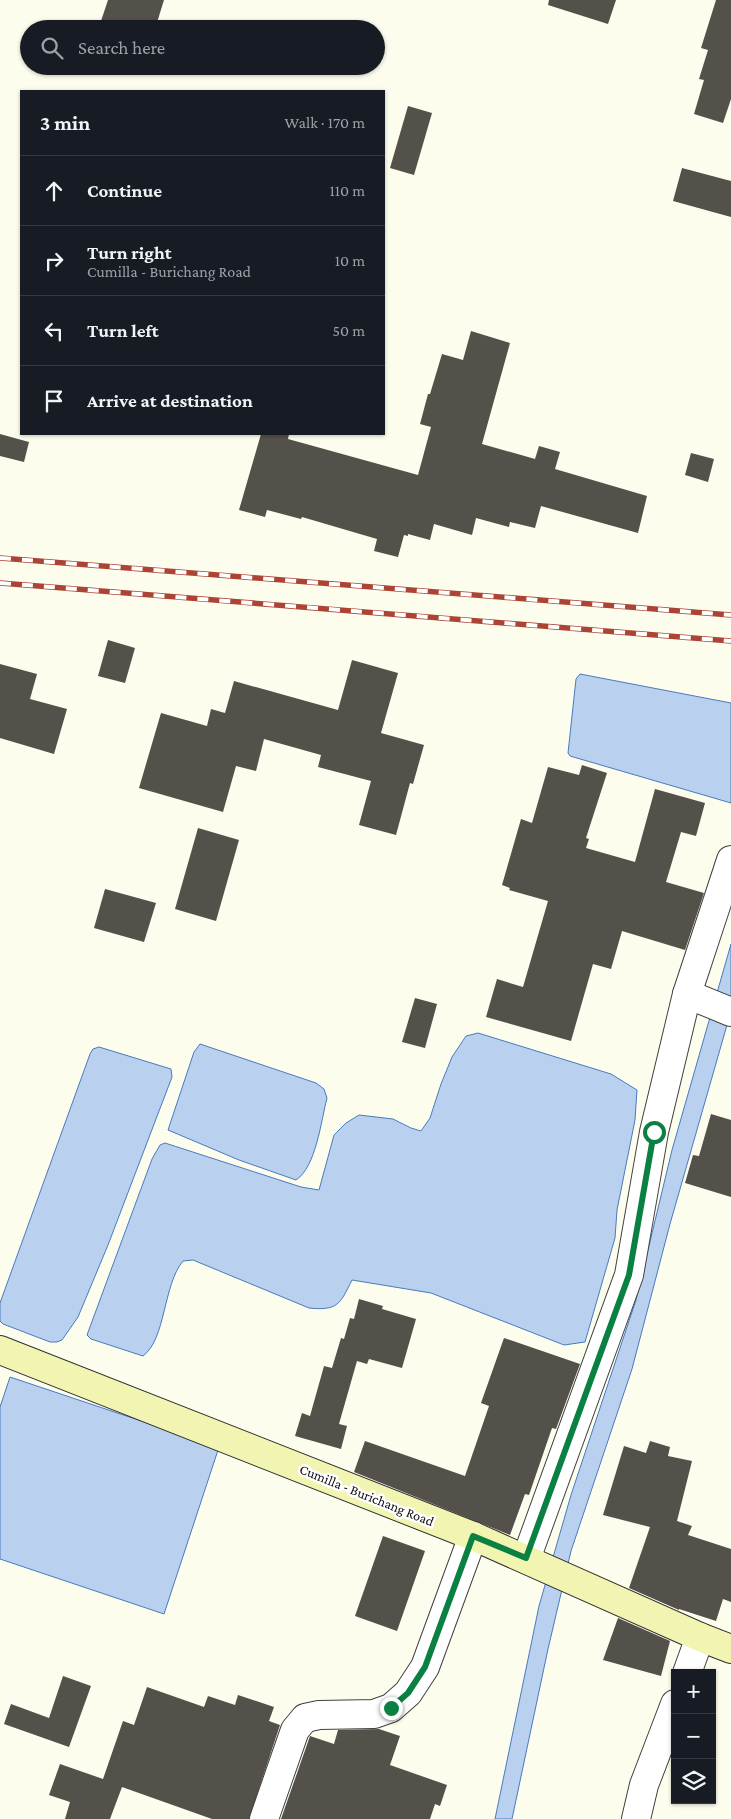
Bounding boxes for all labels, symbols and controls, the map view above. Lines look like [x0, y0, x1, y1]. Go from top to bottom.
search box [20, 20, 385, 75]
icon: search [38, 34, 66, 62]
text: Search here [78, 37, 165, 58]
text: 3 min [40, 111, 90, 135]
text: Walk · 170 m [285, 114, 365, 131]
icon: ahead [40, 177, 68, 205]
text: Continue [87, 180, 162, 201]
text: 110 m [329, 182, 365, 199]
text: Turn right [87, 242, 172, 263]
icon: right [40, 247, 68, 275]
text: 10 m [335, 252, 365, 269]
text: Cumilla - Burichang Road [87, 263, 251, 280]
icon: left [40, 317, 68, 345]
text: Turn left [87, 320, 159, 341]
text: 50 m [333, 322, 365, 339]
icon: arrive [40, 387, 68, 415]
text: Arrive at destination [87, 390, 253, 411]
route start [643, 1121, 666, 1144]
street label: Cumilla - Burichang Road [297, 1461, 437, 1530]
map controls [671, 1669, 716, 1804]
button: + [671, 1669, 716, 1714]
route end [380, 1697, 403, 1720]
button: − [671, 1714, 716, 1759]
button: layers [671, 1759, 716, 1804]

